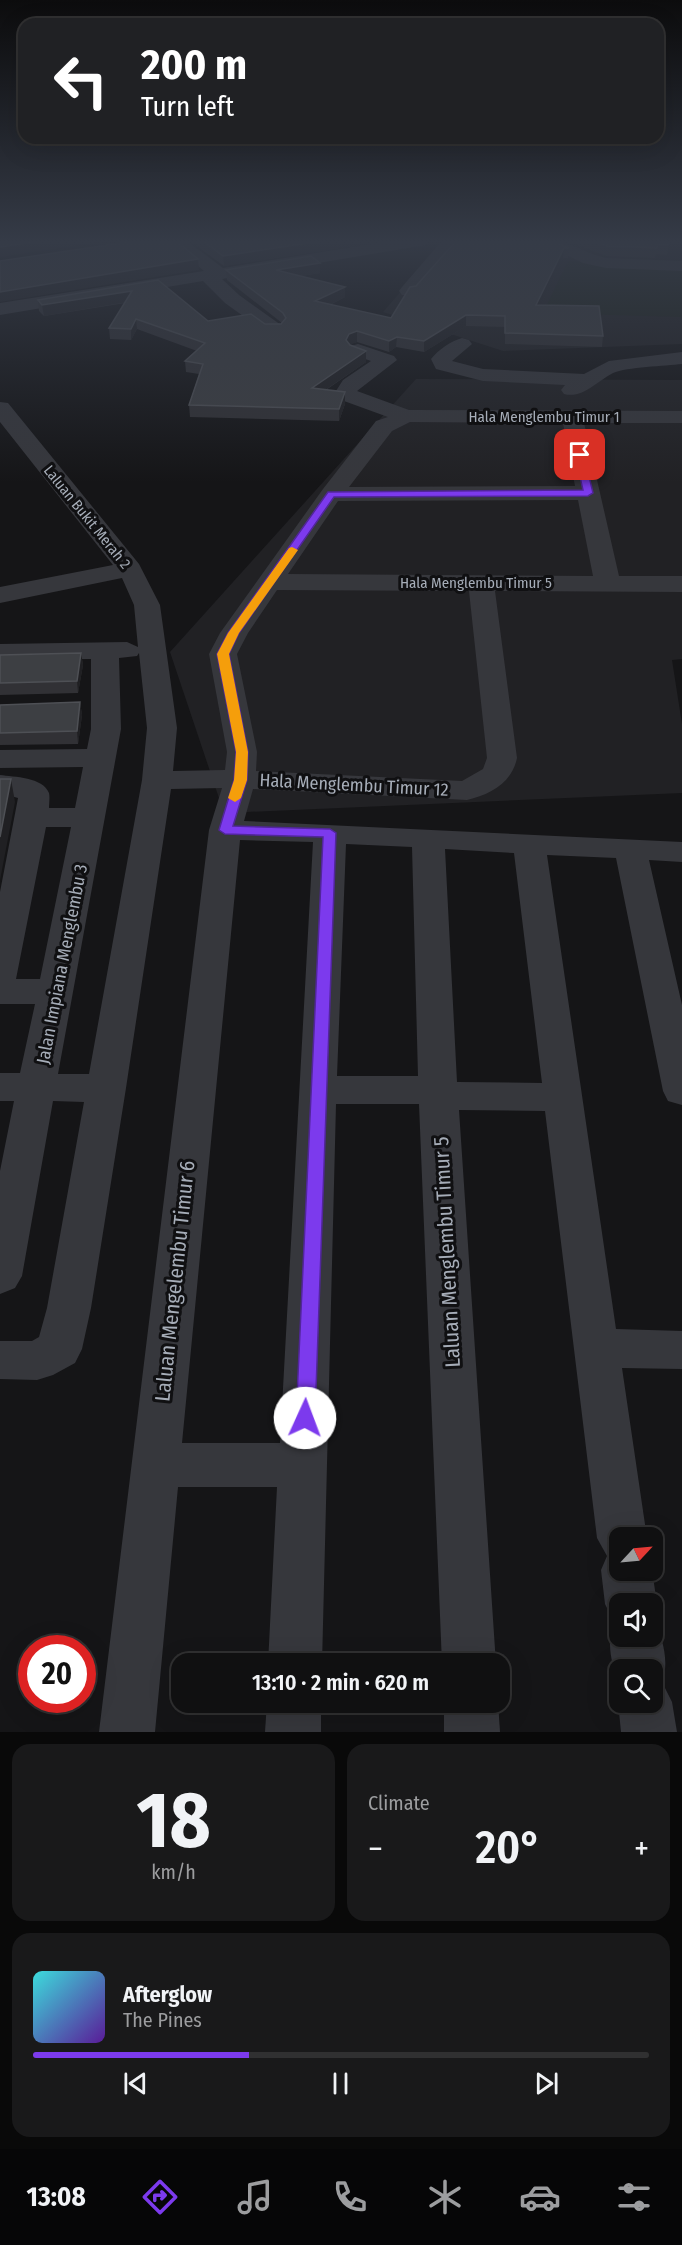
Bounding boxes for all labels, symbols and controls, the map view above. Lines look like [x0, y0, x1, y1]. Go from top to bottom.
text: 200 m [141, 40, 247, 90]
icon: left [42, 42, 120, 120]
text: Turn left [141, 91, 234, 123]
street label: Hala Menglembu Timur 1 [469, 408, 619, 426]
pin [554, 429, 605, 480]
icon: arrive [563, 438, 596, 471]
street label: Laluan Bukit Merah 2 [40, 462, 134, 573]
street label: Hala Menglembu Timur 5 [400, 574, 552, 592]
street label: Hala Menglembu Timur 12 [259, 769, 449, 801]
street label: Jalan Impiana Menglembu 3 [32, 862, 92, 1066]
street label: Laluan Menglembu Timur 5 [428, 1136, 466, 1368]
street label: Laluan Mengelembu Timur 6 [149, 1159, 201, 1403]
position arrow [273, 1386, 337, 1450]
north arrow [609, 1527, 663, 1581]
map controls [609, 1527, 663, 1713]
button: sound [609, 1593, 663, 1647]
speed limit sign: 20 [18, 1635, 96, 1713]
button: search [609, 1659, 663, 1713]
text: 13:10 · 2 min · 620 m [252, 1669, 429, 1696]
text: 18 [136, 1774, 211, 1868]
text: Climate [368, 1791, 430, 1815]
text: 20° [475, 1821, 541, 1875]
text: − [368, 1829, 383, 1869]
text: + [634, 1829, 649, 1869]
text: km/h [151, 1860, 196, 1884]
text: Afterglow [123, 1981, 212, 2008]
text: The Pines [123, 2008, 202, 2032]
icon: previous [119, 2067, 152, 2100]
icon: pause [324, 2067, 357, 2100]
icon: next [530, 2067, 563, 2100]
icon: directions [139, 2176, 181, 2218]
icon: music [234, 2176, 276, 2218]
icon: phone [329, 2176, 371, 2218]
icon: climate [424, 2176, 466, 2218]
icon: car [519, 2176, 561, 2218]
icon: filters [613, 2176, 655, 2218]
text: 13:08 [26, 2181, 86, 2213]

